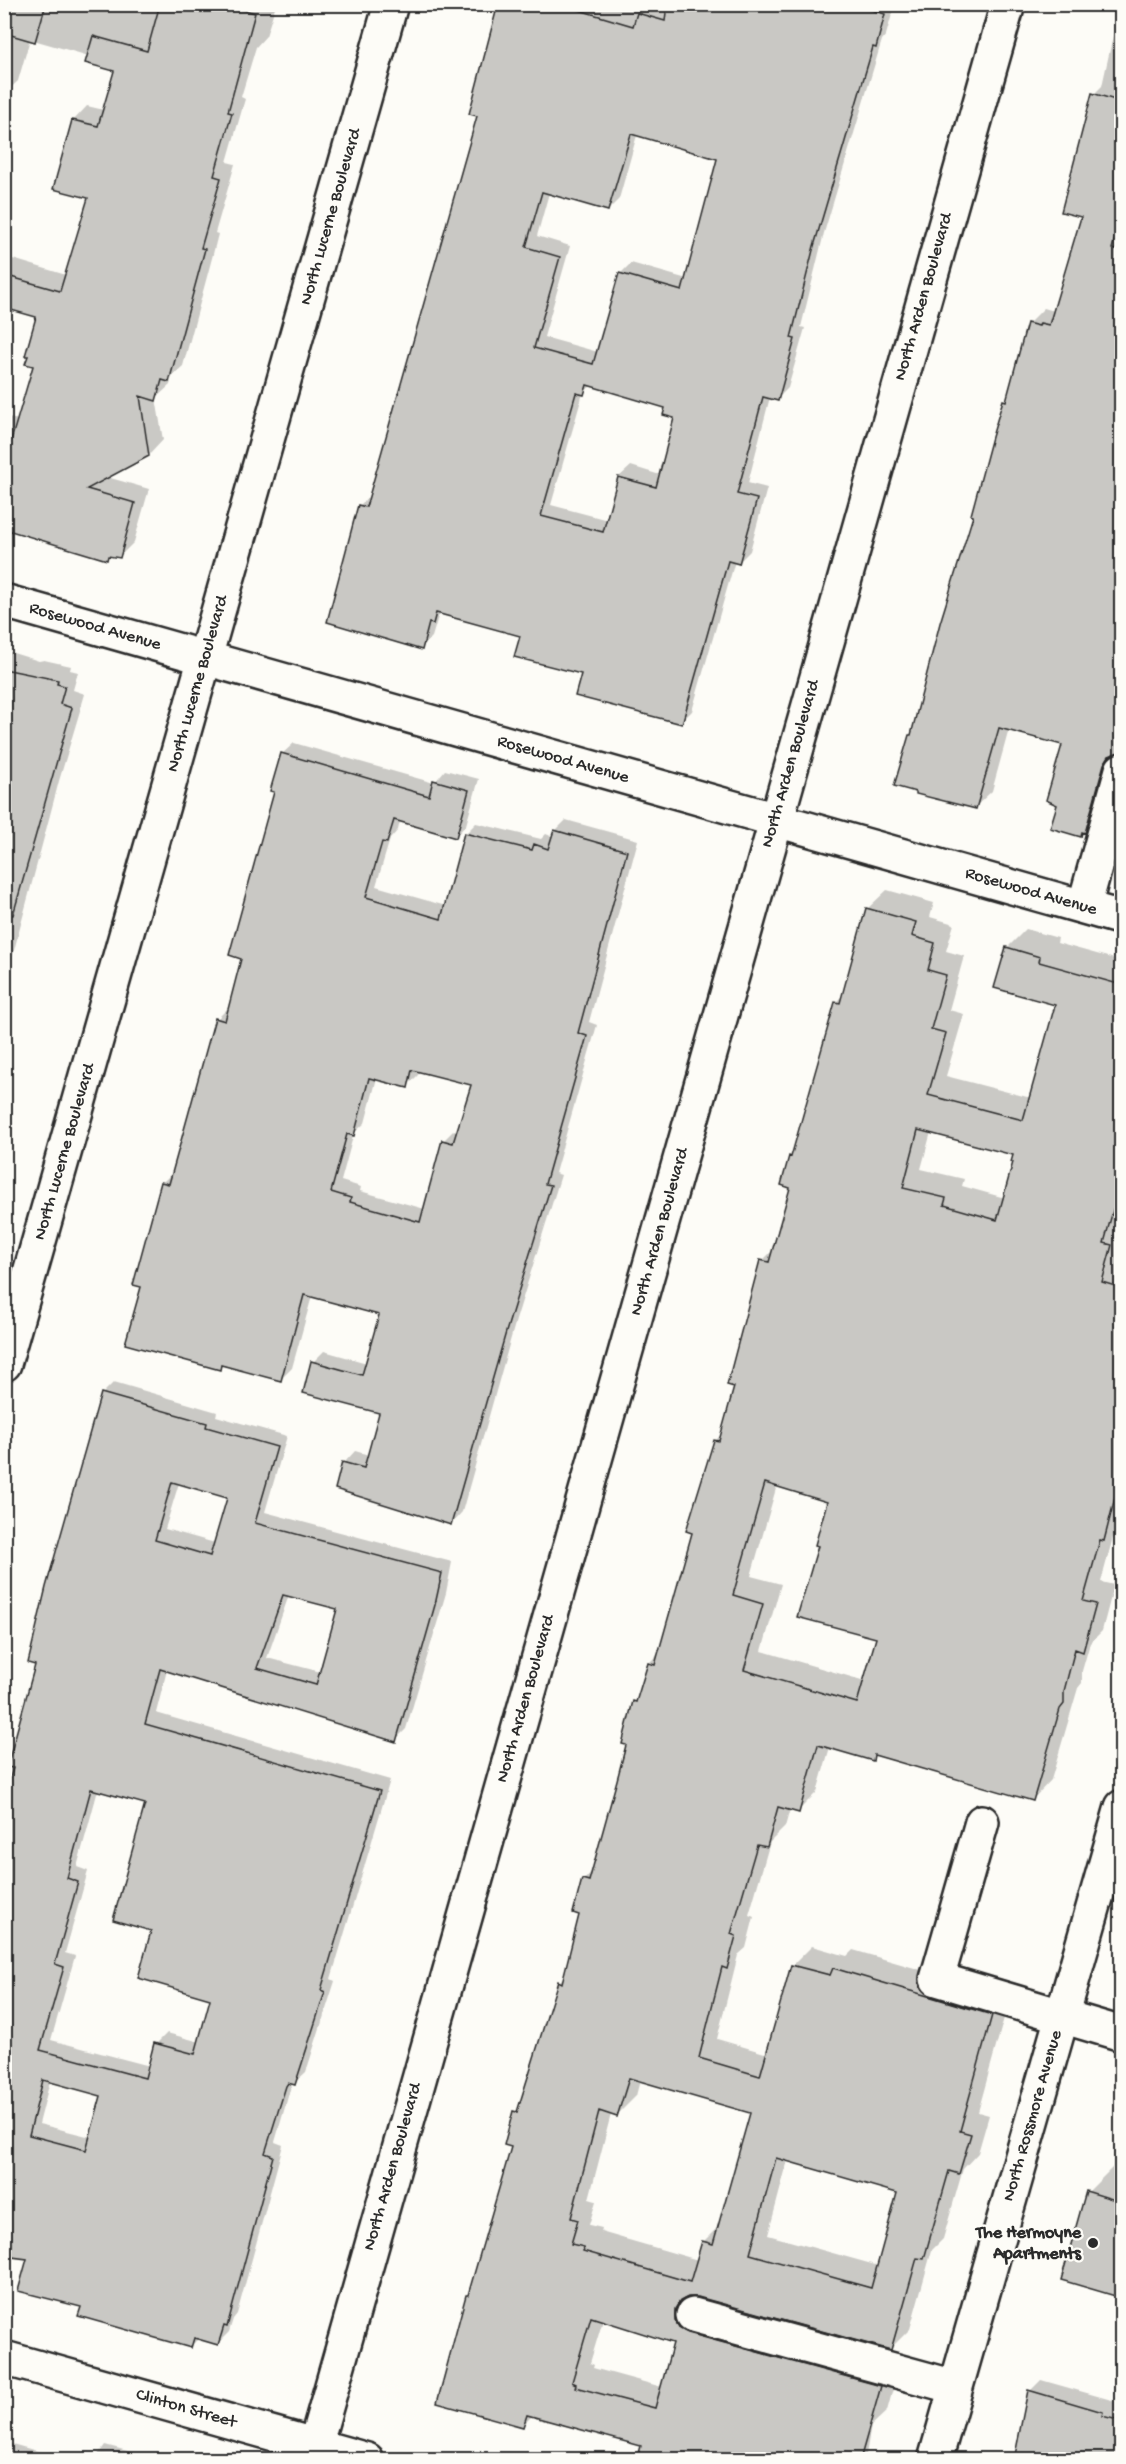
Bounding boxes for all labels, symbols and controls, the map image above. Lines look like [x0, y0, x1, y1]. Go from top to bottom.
street label: North Lucerne Boulevard [296, 125, 367, 308]
street label: North Arden Boulevard [890, 209, 958, 383]
street label: North Lucerne Boulevard [163, 592, 234, 775]
street label: Rosewood Avenue [27, 598, 164, 656]
street label: North Arden Boulevard [757, 676, 825, 850]
street label: Rosewood Avenue [495, 731, 632, 789]
street label: Rosewood Avenue [963, 863, 1100, 921]
street label: North Lucerne Boulevard [30, 1060, 101, 1243]
street label: North Arden Boulevard [626, 1144, 694, 1318]
street label: North Arden Boulevard [492, 1611, 560, 1785]
street label: North Rossmore Avenue [999, 2027, 1068, 2204]
street label: North Arden Boulevard [359, 2079, 427, 2253]
place label: The Hermoyne Apartments [974, 2223, 1082, 2265]
marker: The Hermoyne Apartments [1086, 2236, 1100, 2250]
street label: Clinton Street [133, 2385, 240, 2434]

